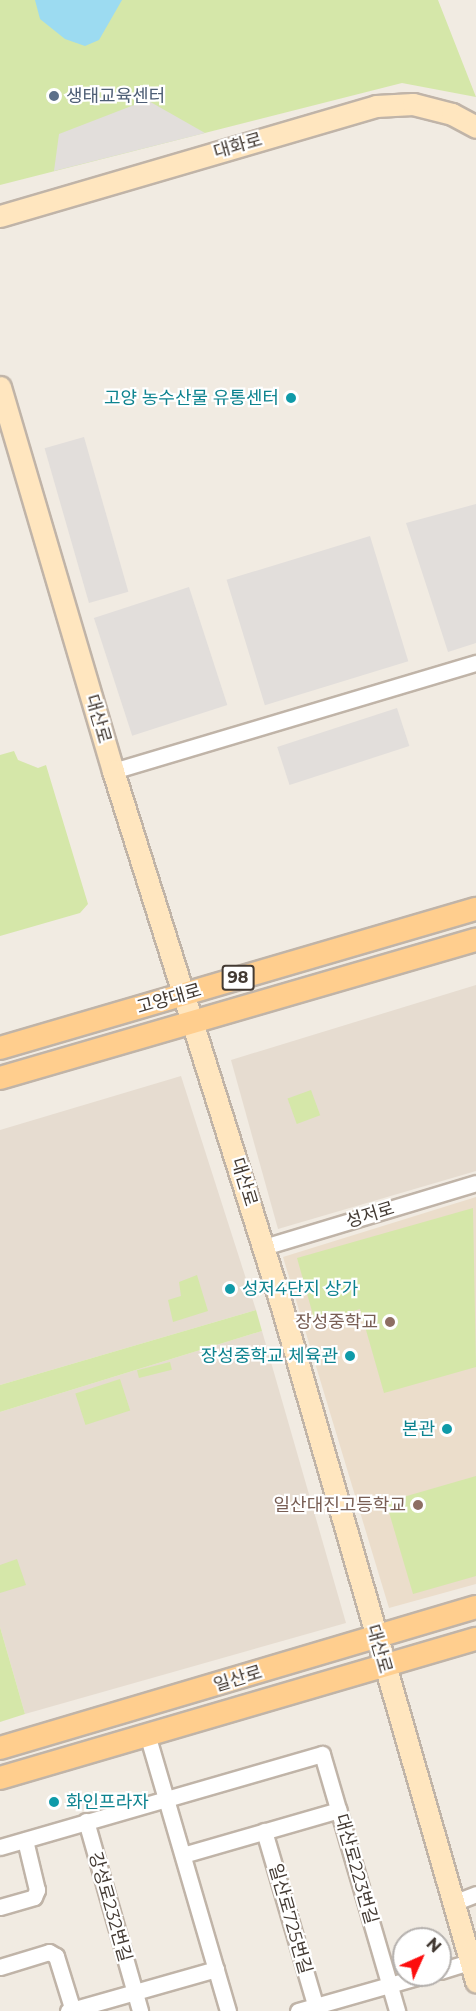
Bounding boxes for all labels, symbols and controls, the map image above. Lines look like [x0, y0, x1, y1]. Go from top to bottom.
place label: 생태교육센터 [66, 85, 165, 107]
marker: 생태교육센터 [47, 89, 61, 103]
street label: 대화로 [211, 129, 265, 163]
place label: 고양 농수산물 유통센터 [104, 387, 279, 409]
marker: 고양 농수산물 유통센터 [284, 391, 298, 405]
street label: 대산로 [81, 692, 115, 746]
road number: 98 [222, 965, 254, 991]
street label: 고양대로 [134, 979, 204, 1019]
street label: 대산로 [226, 1155, 262, 1209]
street label: 성저로 [343, 1197, 397, 1233]
place label: 성저4단지 상가 [242, 1278, 358, 1300]
marker: 성저4단지 상가 [223, 1282, 237, 1296]
place label: 장성중학교 [295, 1311, 378, 1333]
marker: 장성중학교 [383, 1315, 397, 1329]
place label: 장성중학교 체육관 [201, 1345, 338, 1367]
marker: 장성중학교 체육관 [343, 1349, 357, 1363]
place label: 본관 [402, 1418, 435, 1440]
marker: 본관 [440, 1422, 454, 1436]
place label: 일산대진고등학교 [274, 1494, 406, 1516]
marker: 일산대진고등학교 [411, 1498, 425, 1512]
street label: 대산로 [362, 1622, 396, 1676]
street label: 일산로 [211, 1661, 265, 1697]
place label: 화인프라자 [66, 1791, 149, 1813]
marker: 화인프라자 [47, 1795, 61, 1809]
street label: 대산로223번길 [330, 1812, 382, 1926]
street label: 강성로232번길 [84, 1850, 136, 1964]
street label: 일산로725번길 [264, 1861, 316, 1977]
north arrow [392, 1927, 452, 1987]
text: N [422, 1934, 445, 1957]

